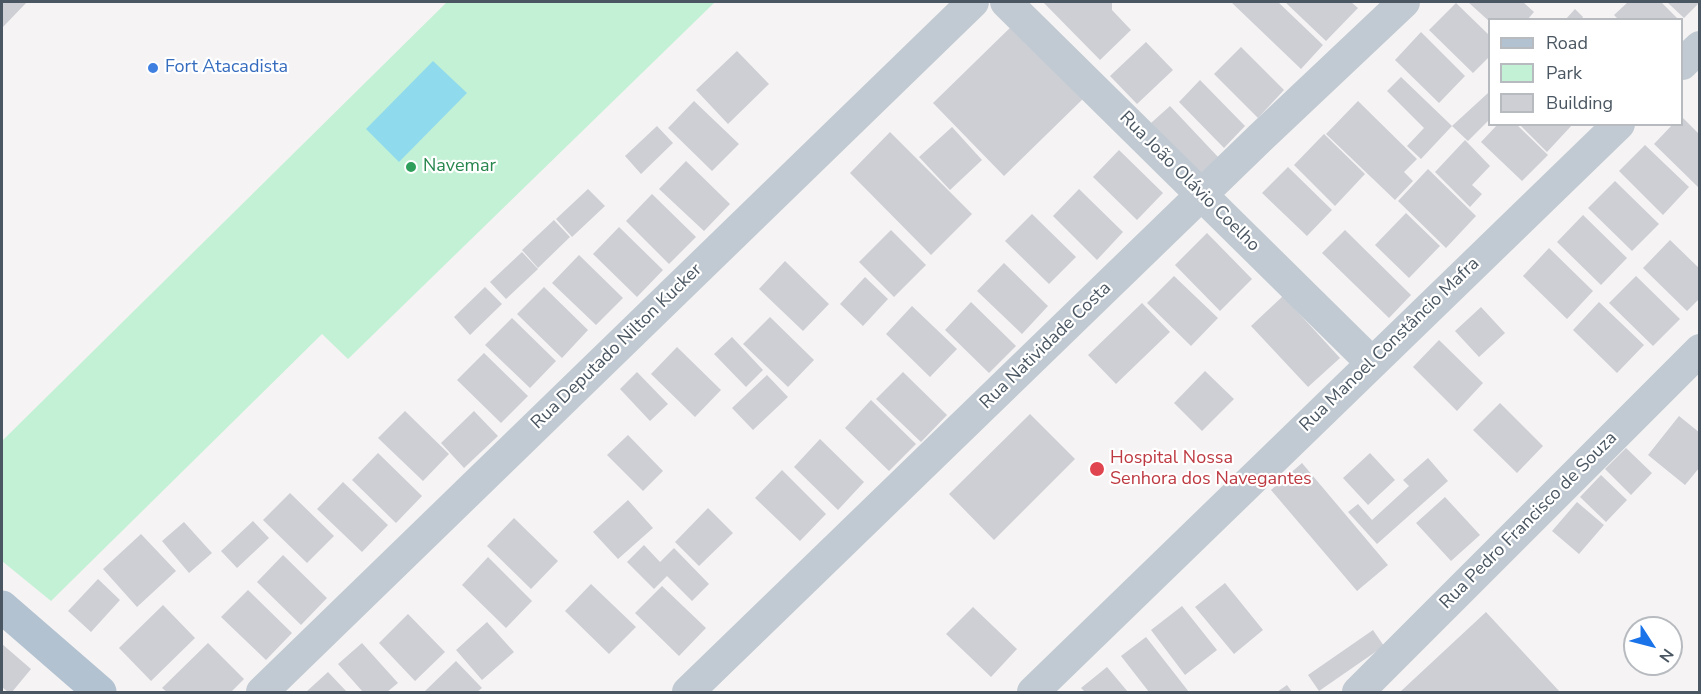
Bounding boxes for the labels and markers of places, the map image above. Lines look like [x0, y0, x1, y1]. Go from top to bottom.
place label: Fort Atacadista [165, 57, 288, 79]
marker: Fort Atacadista [146, 61, 160, 75]
place label: Navemar [423, 156, 496, 178]
marker: Navemar [404, 160, 418, 174]
place label: Hospital Nossa Senhora dos Navegantes [1110, 448, 1312, 490]
marker: Hospital Nossa Senhora dos Navegantes [1088, 460, 1106, 478]

